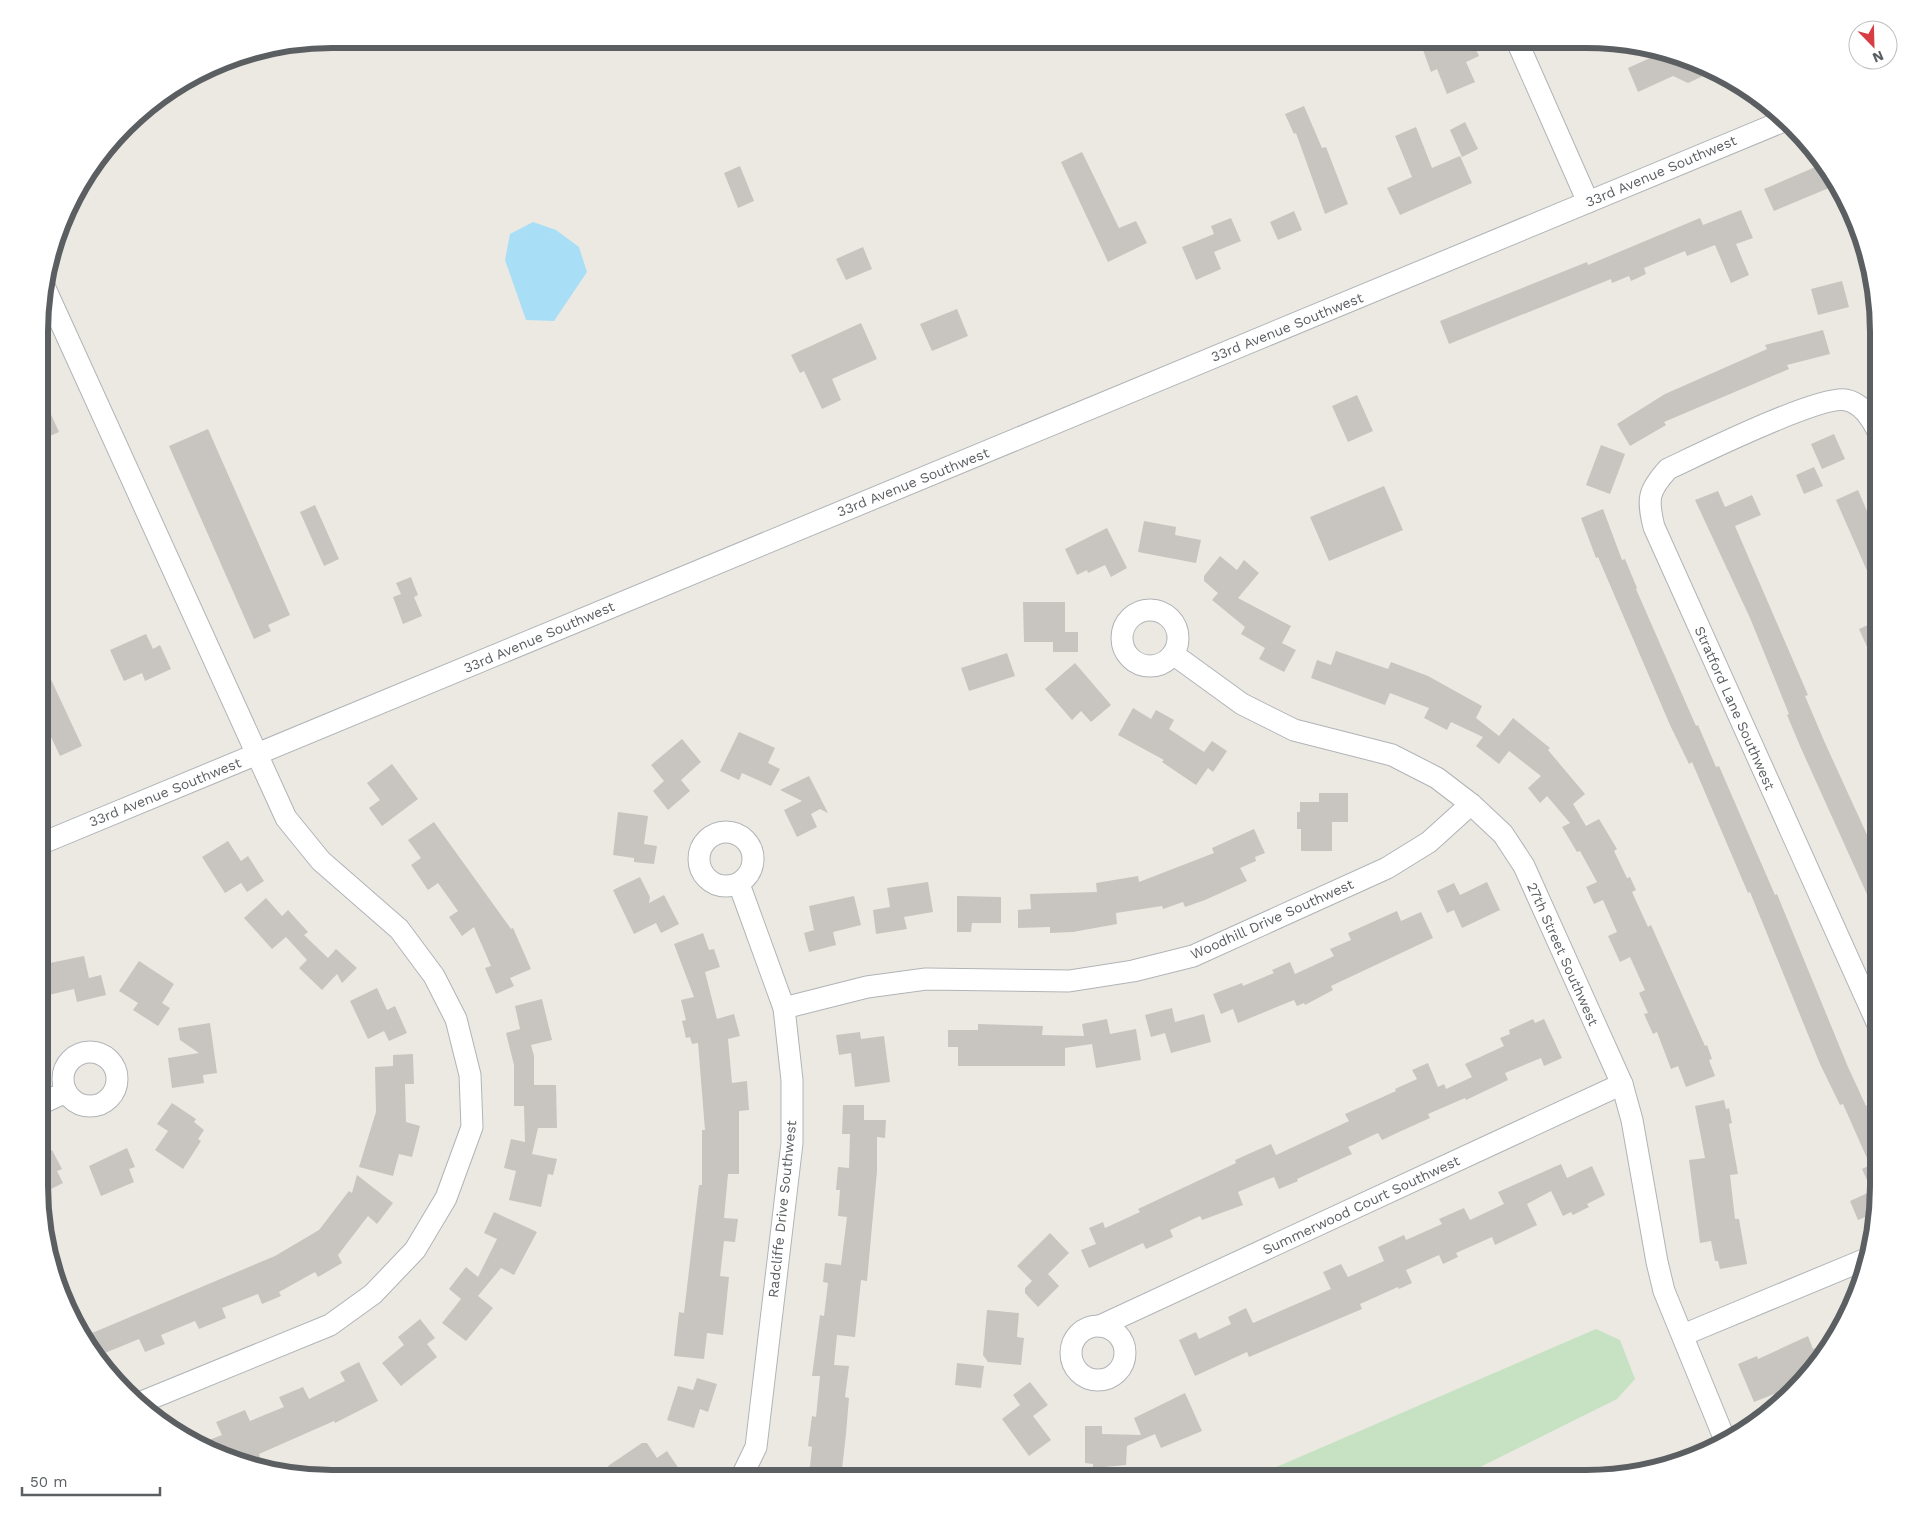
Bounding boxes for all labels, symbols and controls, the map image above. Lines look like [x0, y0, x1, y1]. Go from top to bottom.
north arrow [1848, 20, 1898, 70]
text: N [1870, 48, 1886, 66]
street label: 33rd Avenue Southwest [1583, 132, 1739, 210]
street label: 33rd Avenue Southwest [1209, 289, 1365, 365]
street label: 33rd Avenue Southwest [835, 444, 991, 520]
street label: 33rd Avenue Southwest [461, 598, 617, 676]
street label: Stratford Lane Southwest [1692, 624, 1778, 792]
street label: 33rd Avenue Southwest [87, 754, 243, 830]
street label: Woodhill Drive Southwest [1188, 876, 1356, 962]
street label: 27th Street Southwest [1524, 880, 1602, 1028]
street label: Radcliffe Drive Southwest [765, 1119, 799, 1299]
street label: Summerwood Court Southwest [1260, 1152, 1462, 1258]
scale bar [22, 1464, 160, 1496]
text: 50 m [30, 1473, 67, 1491]

